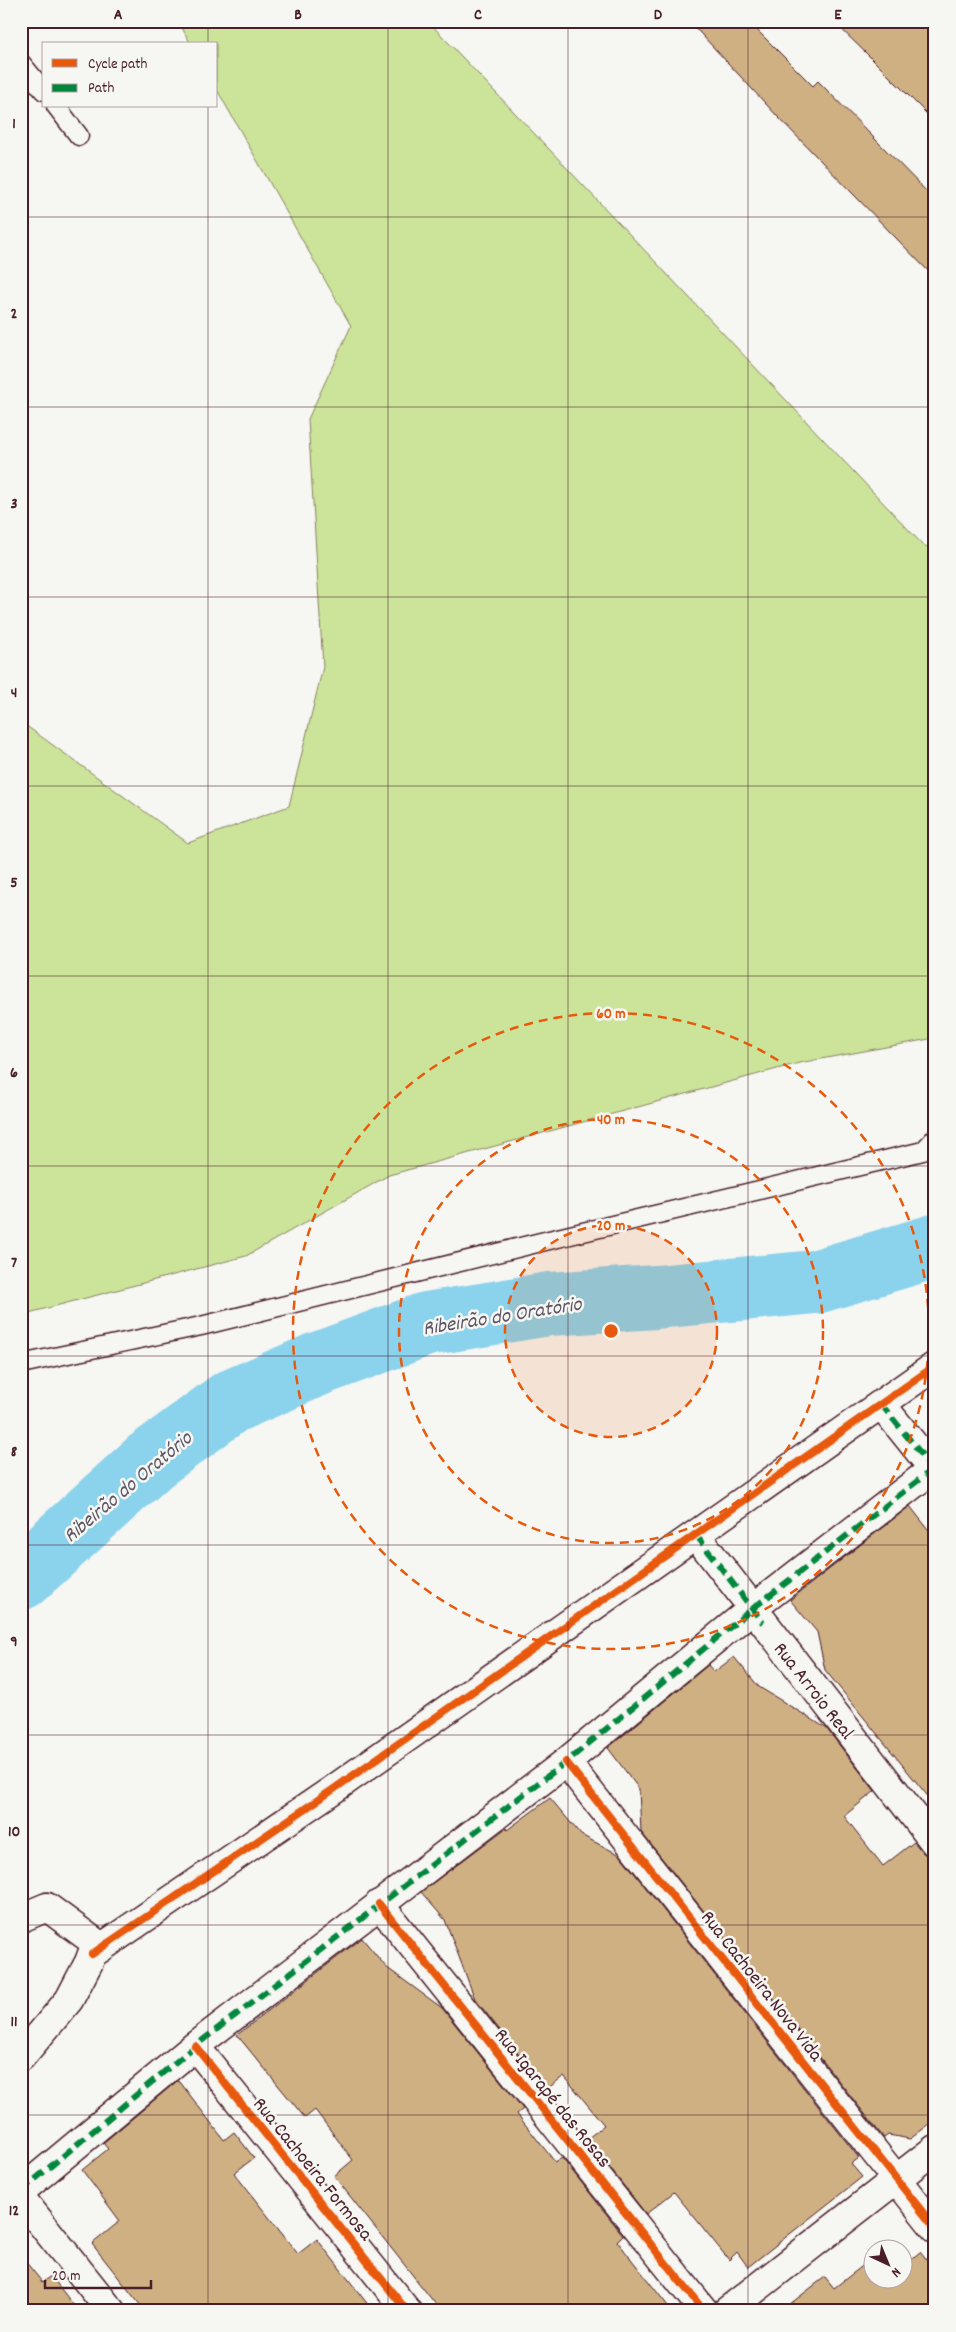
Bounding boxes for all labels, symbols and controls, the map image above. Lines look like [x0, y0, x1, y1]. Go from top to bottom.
text: A [114, 4, 123, 27]
text: B [294, 4, 302, 27]
text: C [474, 4, 482, 27]
text: D [654, 4, 663, 27]
text: E [834, 4, 842, 27]
legend [42, 42, 218, 108]
text: Cycle path [88, 54, 148, 76]
text: Path [88, 78, 114, 100]
text: 1 [12, 113, 16, 136]
text: 2 [11, 303, 18, 326]
text: 3 [10, 493, 18, 516]
text: 4 [11, 682, 17, 705]
text: 5 [10, 872, 18, 895]
text: 60 m [596, 1004, 626, 1026]
text: 6 [10, 1062, 18, 1085]
text: 40 m [597, 1110, 625, 1132]
text: 20 m [597, 1216, 625, 1238]
text: 7 [11, 1252, 17, 1275]
water label: Ribeirão do Oratório [421, 1290, 586, 1345]
centre of rings [602, 1322, 620, 1340]
water label: Ribeirão do Oratório [58, 1424, 201, 1551]
text: 8 [11, 1441, 18, 1464]
text: 9 [10, 1631, 18, 1654]
street label: Rua Arroio Real [766, 1637, 860, 1747]
text: 10 [8, 1821, 20, 1844]
street label: Rua Cachoeira Nova Vida [693, 1905, 829, 2069]
text: 11 [10, 2011, 18, 2034]
street label: Rua Igarapé das Rosas [487, 2023, 617, 2175]
street label: Rua Cachoeira Formosa [245, 2092, 379, 2248]
text: 12 [9, 2200, 19, 2223]
north arrow [864, 2240, 914, 2290]
scale bar [45, 2257, 151, 2289]
text: N [886, 2262, 905, 2282]
text: 20 m [52, 2266, 80, 2288]

